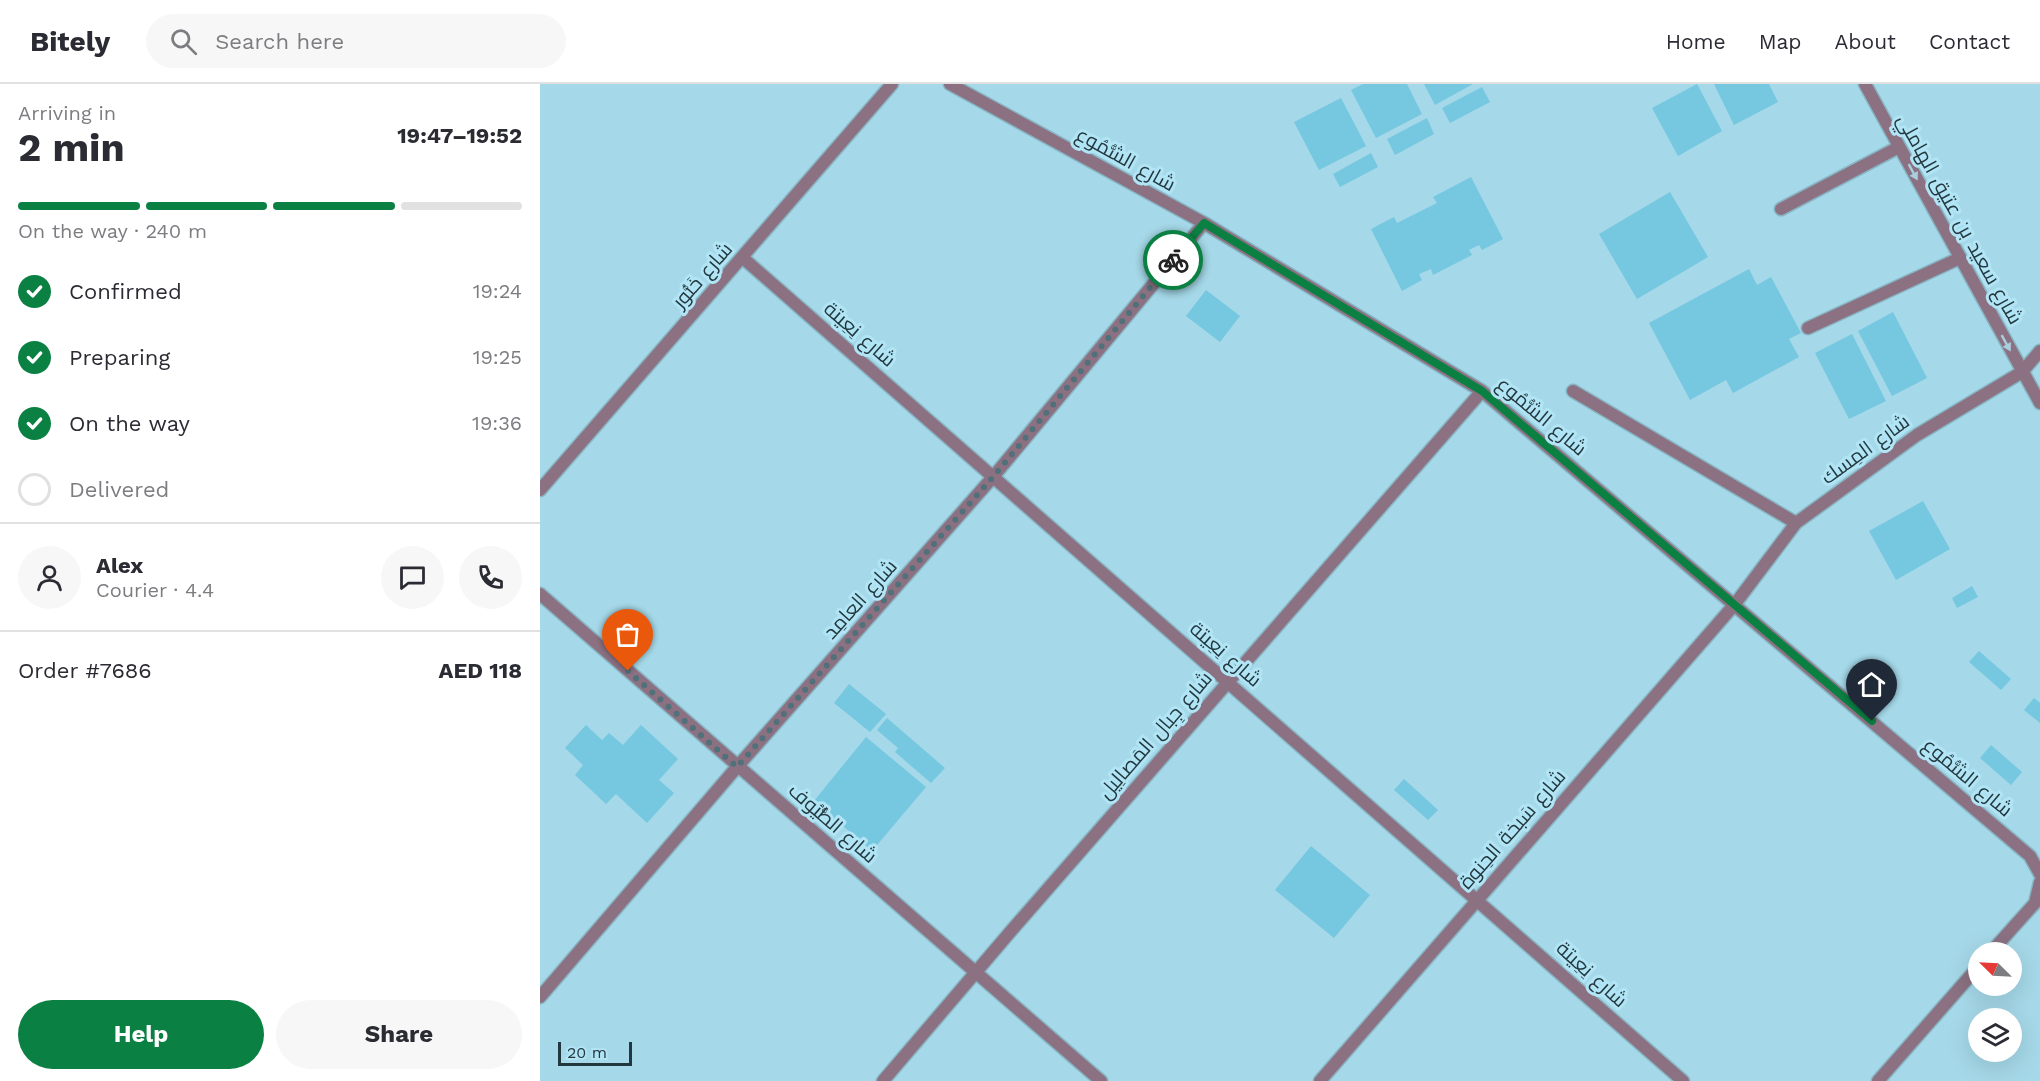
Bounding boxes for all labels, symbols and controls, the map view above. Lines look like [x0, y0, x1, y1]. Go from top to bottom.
search box [146, 14, 566, 68]
text: Bitely [30, 25, 110, 58]
icon: search [167, 25, 200, 58]
text: Search here [215, 29, 344, 54]
text: Home [1666, 29, 1726, 54]
text: Map [1759, 29, 1802, 54]
text: About [1835, 29, 1896, 54]
text: Contact [1929, 29, 2010, 54]
text: Arriving in [18, 101, 116, 125]
street label: شارع سعيد بن عتيق الهاملي [1889, 110, 2028, 330]
street label: شارع الشُّمُوع [1071, 122, 1180, 198]
text: 19:47–19:52 [397, 123, 522, 148]
text: 2 min [18, 125, 125, 170]
one-way arrow [1908, 164, 1918, 181]
text: On the way · 240 m [18, 219, 207, 243]
courier [1143, 230, 1203, 290]
street label: شارع خَنُّور [666, 237, 739, 315]
icon: bike [1157, 244, 1190, 277]
icon: check [18, 275, 51, 308]
text: Confirmed [69, 279, 182, 304]
text: 19:24 [473, 279, 522, 303]
street label: شارع نِعِيتة [818, 296, 901, 373]
one-way arrow [2001, 335, 2011, 352]
icon: check [18, 341, 51, 374]
text: Preparing [69, 345, 170, 370]
text: 19:25 [473, 345, 522, 369]
street label: شارع الشُّمُوع [1491, 372, 1592, 462]
icon: check [18, 407, 51, 440]
street label: شارع المِسك [1816, 409, 1915, 491]
text: On the way [69, 411, 190, 436]
text: 19:36 [472, 411, 522, 435]
text: Delivered [69, 477, 169, 502]
button: person [18, 546, 81, 609]
button: chat [381, 546, 444, 609]
button: phone [459, 546, 522, 609]
text: Alex [96, 553, 143, 578]
street label: شارع العامِد [818, 554, 903, 645]
text: Courier · 4.4 [96, 578, 214, 602]
pin [602, 609, 653, 671]
street label: شارع نِعِيتة [1184, 616, 1267, 693]
icon: bag [611, 618, 644, 651]
text: Order #7686 [18, 658, 152, 683]
text: AED 118 [439, 658, 522, 683]
pin [1846, 659, 1897, 721]
street label: شارع جِبال المَصالِيل [1093, 666, 1218, 805]
icon: home [1855, 668, 1888, 701]
street label: شارع الشُّمُوع [1917, 733, 2018, 823]
street label: شارع سَبخة الحِنوة [1454, 764, 1572, 895]
street label: شارع الطُّيُوف [782, 778, 882, 869]
street label: شارع نِعِيتة [1550, 936, 1632, 1013]
north arrow [1968, 942, 2022, 996]
map controls [1968, 942, 2022, 1062]
button: Help [18, 1000, 264, 1069]
button: Share [276, 1000, 522, 1069]
button: layers [1968, 1008, 2022, 1062]
scale bar [558, 1039, 632, 1066]
text: 20 m [567, 1043, 607, 1062]

